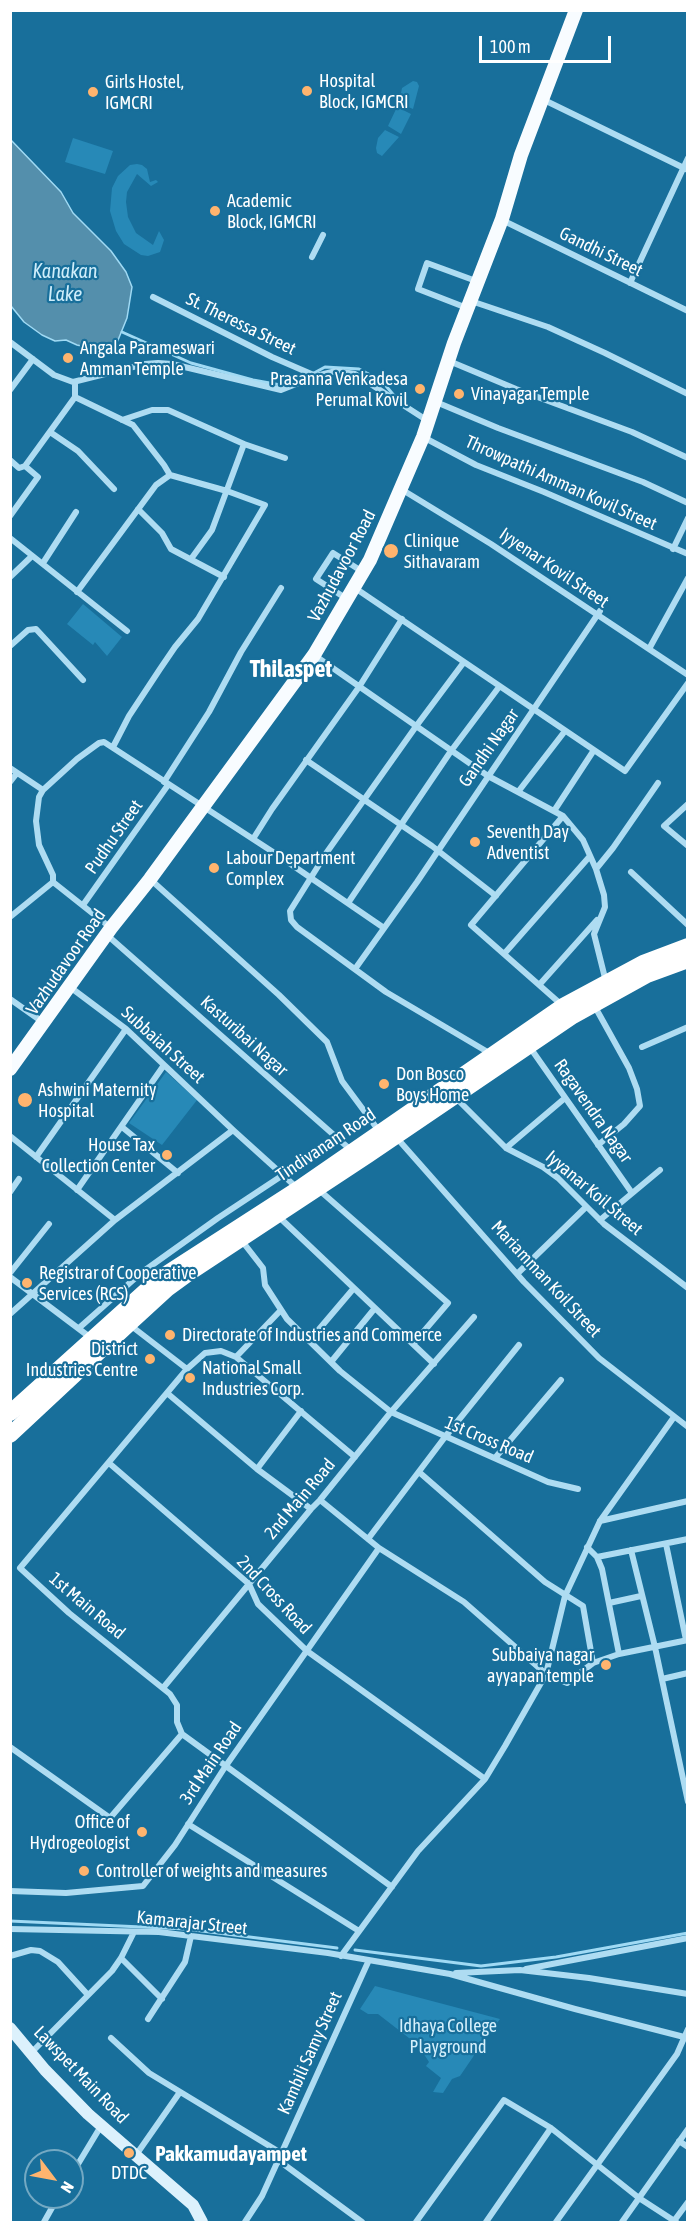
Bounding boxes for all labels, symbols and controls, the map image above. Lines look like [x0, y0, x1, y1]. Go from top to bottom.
scale bar [482, 24, 614, 62]
text: 100 m [490, 36, 531, 57]
place label: Hospital Block, IGMCRI [319, 70, 409, 112]
place label: Girls Hostel, IGMCRI [105, 71, 184, 113]
marker: Hospital Block, IGMCRI [300, 84, 314, 98]
marker: Girls Hostel, IGMCRI [86, 85, 100, 99]
place label: Academic Block, IGMCRI [227, 190, 317, 232]
marker: Academic Block, IGMCRI [208, 204, 222, 218]
street label: Gandhi Street [556, 223, 646, 281]
water label: Kanakan Lake [32, 260, 98, 307]
street label: St. Theressa Street [183, 288, 299, 360]
place label: Angala Parameswari Amman Temple [80, 337, 215, 380]
marker: Angala Parameswari Amman Temple [61, 351, 75, 365]
place label: Prasanna Venkadesa Perumal Kovil [270, 368, 408, 410]
marker: Prasanna Venkadesa Perumal Kovil [413, 382, 427, 396]
place label: Vinayagar Temple [471, 383, 589, 405]
marker: Vinayagar Temple [452, 387, 466, 401]
street label: Throwpathi Amman Kovil Street [462, 431, 660, 535]
street label: Vazhudavoor Road [303, 506, 381, 626]
street label: Iyyenar Kovil Street [495, 523, 613, 613]
place label: Clinique Sithavaram [404, 530, 480, 572]
marker: Clinique Sithavaram [382, 542, 400, 560]
district label: Thilaspet [250, 655, 332, 683]
street label: Gandhi Nagar [454, 705, 524, 791]
street label: Pudhu Street [81, 796, 147, 878]
place label: Seventh Day Adventist [487, 821, 569, 864]
marker: Seventh Day Adventist [468, 835, 482, 849]
place label: Labour Department Complex [226, 847, 355, 890]
marker: Labour Department Complex [207, 861, 221, 875]
street label: Vazhudavoor Road [22, 905, 110, 1019]
street label: Kasturibai Nagar [196, 991, 292, 1081]
street label: Subbaiah Street [117, 1002, 209, 1088]
street label: Ragavendra Nagar [549, 1055, 637, 1167]
place label: Don Bosco Boys Home [396, 1063, 469, 1106]
marker: Don Bosco Boys Home [377, 1077, 391, 1091]
place label: Ashwini Maternity Hospital [38, 1079, 157, 1122]
marker: Ashwini Maternity Hospital [16, 1091, 34, 1109]
street label: Tindivanam Road [272, 1104, 380, 1186]
place label: House Tax Collection Center [42, 1134, 155, 1176]
street label: Iyyanar Koil Street [541, 1146, 647, 1240]
marker: House Tax Collection Center [160, 1148, 174, 1162]
street label: Mariamman Koil Street [486, 1216, 606, 1342]
place label: Registrar of Cooperative Services (RCS) [39, 1262, 196, 1304]
marker: Registrar of Cooperative Services (RCS) [20, 1276, 34, 1290]
place label: Directorate of Industries and Commerce [182, 1324, 442, 1346]
marker: Directorate of Industries and Commerce [163, 1328, 177, 1342]
place label: District Industries Centre [26, 1338, 138, 1380]
marker: District Industries Centre [143, 1352, 157, 1366]
place label: National Small Industries Corp. [202, 1357, 304, 1400]
marker: National Small Industries Corp. [183, 1371, 197, 1385]
street label: 1st Cross Road [442, 1412, 536, 1468]
street label: 2nd Main Road [260, 1454, 340, 1544]
street label: 2nd Cross Road [232, 1551, 316, 1639]
street label: 1st Main Road [45, 1568, 129, 1644]
place label: Subbaiya nagar ayyapan temple [487, 1644, 594, 1686]
marker: Subbaiya nagar ayyapan temple [599, 1658, 613, 1672]
street label: 3rd Main Road [176, 1718, 246, 1808]
place label: Office of Hydrogeologist [30, 1811, 130, 1854]
marker: Office of Hydrogeologist [135, 1825, 149, 1839]
place label: Controller of weights and measures [96, 1860, 327, 1882]
marker: Controller of weights and measures [77, 1864, 91, 1878]
street label: Kamarajar Street [136, 1906, 248, 1940]
street label: Kambili Samy Street [273, 1988, 347, 2118]
park label: Idhaya College Playground [399, 2015, 497, 2058]
street label: Lawspet Main Road [29, 2022, 133, 2128]
district label: Pakkamudayampet [155, 2141, 307, 2167]
marker: DTDC [122, 2146, 136, 2160]
north arrow [24, 2149, 84, 2209]
place label: DTDC [111, 2162, 147, 2184]
text: N [57, 2179, 78, 2196]

